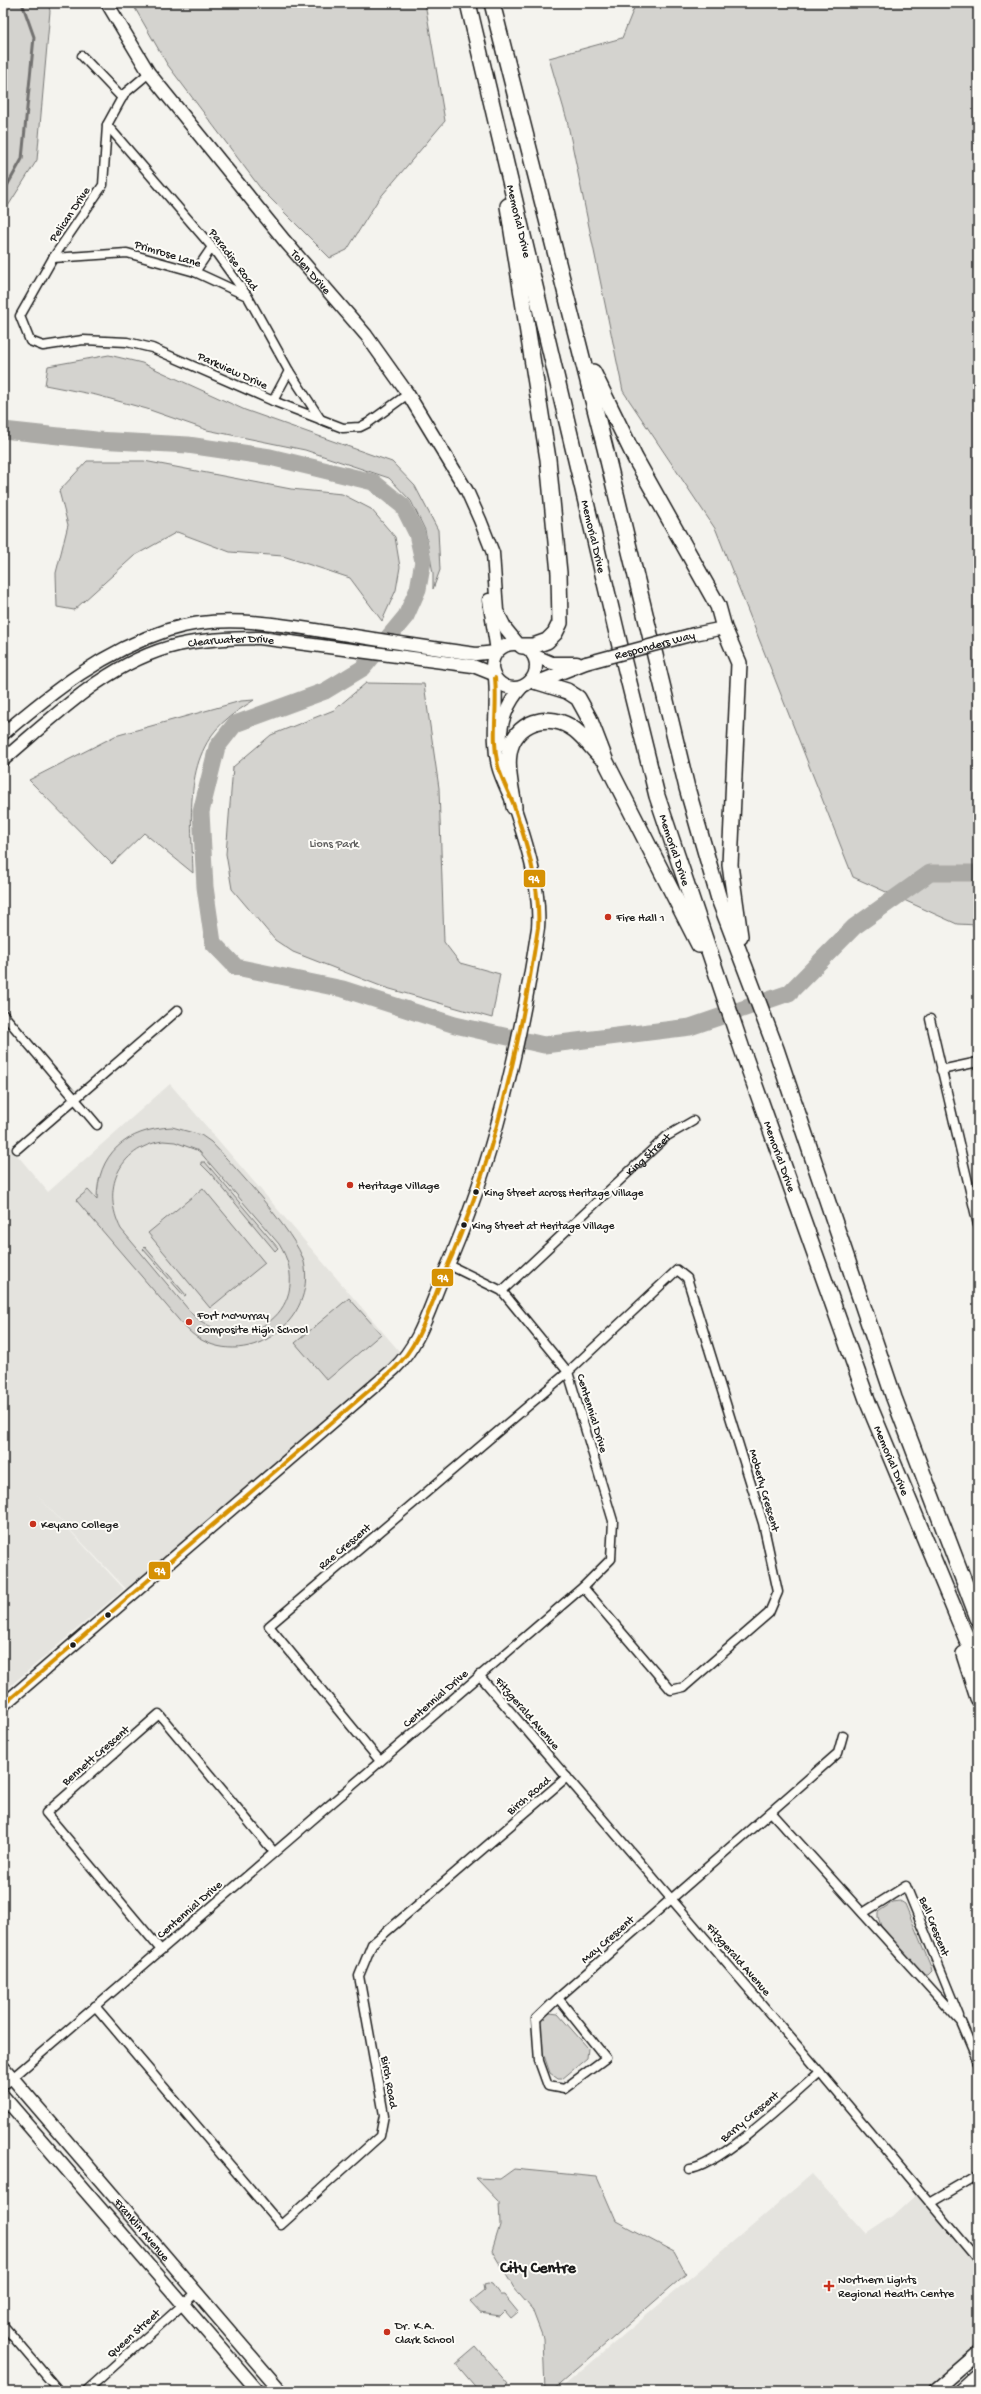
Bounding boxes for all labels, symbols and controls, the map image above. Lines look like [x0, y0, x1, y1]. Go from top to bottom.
street label: Pelican Drive [47, 184, 95, 246]
street label: Memorial Drive [502, 184, 533, 260]
street label: Paradise Road [204, 226, 261, 295]
street label: Primrose Lane [131, 238, 203, 272]
street label: Tolen Drive [286, 247, 333, 299]
street label: Parkview Drive [194, 350, 270, 394]
street label: Memorial Drive [577, 499, 608, 575]
street label: Responders Way [614, 629, 697, 664]
street label: Clearwater Drive [187, 633, 276, 652]
street label: Memorial Drive [655, 813, 692, 889]
park label: Lions Park [309, 838, 360, 852]
line badge: 94 [523, 869, 546, 888]
text: 94 [528, 874, 540, 886]
marker: Fire Hall 1 [603, 912, 613, 922]
place label: Fire Hall 1 [615, 912, 665, 926]
street label: Memorial Drive [759, 1120, 798, 1195]
street label: King Street [624, 1130, 675, 1180]
marker: Heritage Village [345, 1180, 355, 1190]
place label: Heritage Village [358, 1180, 440, 1194]
marker: King Street across Heritage Village [471, 1187, 481, 1197]
place label: King Street across Heritage Village [484, 1188, 644, 1200]
marker: King Street at Heritage Village [459, 1220, 469, 1230]
place label: King Street at Heritage Village [472, 1221, 615, 1233]
line badge: 94 [431, 1268, 454, 1287]
text: 94 [437, 1273, 449, 1285]
place label: Fort McMurray Composite High School [196, 1310, 308, 1338]
marker: Fort McMurray Composite High School [184, 1317, 194, 1327]
street label: Centennial Drive [572, 1372, 610, 1456]
street label: Memorial Drive [869, 1424, 911, 1499]
street label: Moberly Crescent [745, 1448, 782, 1534]
marker: Keyano College [28, 1519, 38, 1529]
place label: Keyano College [41, 1519, 119, 1533]
street label: Rae Crescent [316, 1521, 375, 1574]
line badge: 94 [148, 1561, 171, 1580]
text: 94 [154, 1566, 166, 1578]
unlabelled marker [103, 1610, 113, 1620]
unlabelled marker [68, 1640, 78, 1650]
street label: Centennial Drive [401, 1667, 472, 1732]
street label: Fitzgerald Avenue [491, 1674, 562, 1754]
street label: Bennett Crescent [59, 1723, 134, 1790]
street label: Birch Road [504, 1774, 555, 1819]
street label: Centennial Drive [155, 1878, 226, 1943]
street label: Bell Crescent [915, 1894, 952, 1959]
street label: May Crescent [579, 1913, 639, 1967]
street label: Fitzgerald Avenue [702, 1920, 773, 2000]
street label: Birch Road [376, 2054, 400, 2110]
street label: Barry Crescent [717, 2088, 783, 2147]
street label: Franklin Avenue [109, 2196, 172, 2266]
district label: City Centre [499, 2260, 576, 2279]
place label: Northern Lights Regional Health Centre [838, 2274, 955, 2302]
marker: Northern Lights Regional Health Centre [823, 2280, 835, 2292]
street label: Queen Street [105, 2306, 165, 2362]
place label: Dr. K.A. Clark School [394, 2320, 455, 2348]
marker: Dr. K.A. Clark School [382, 2327, 392, 2337]

